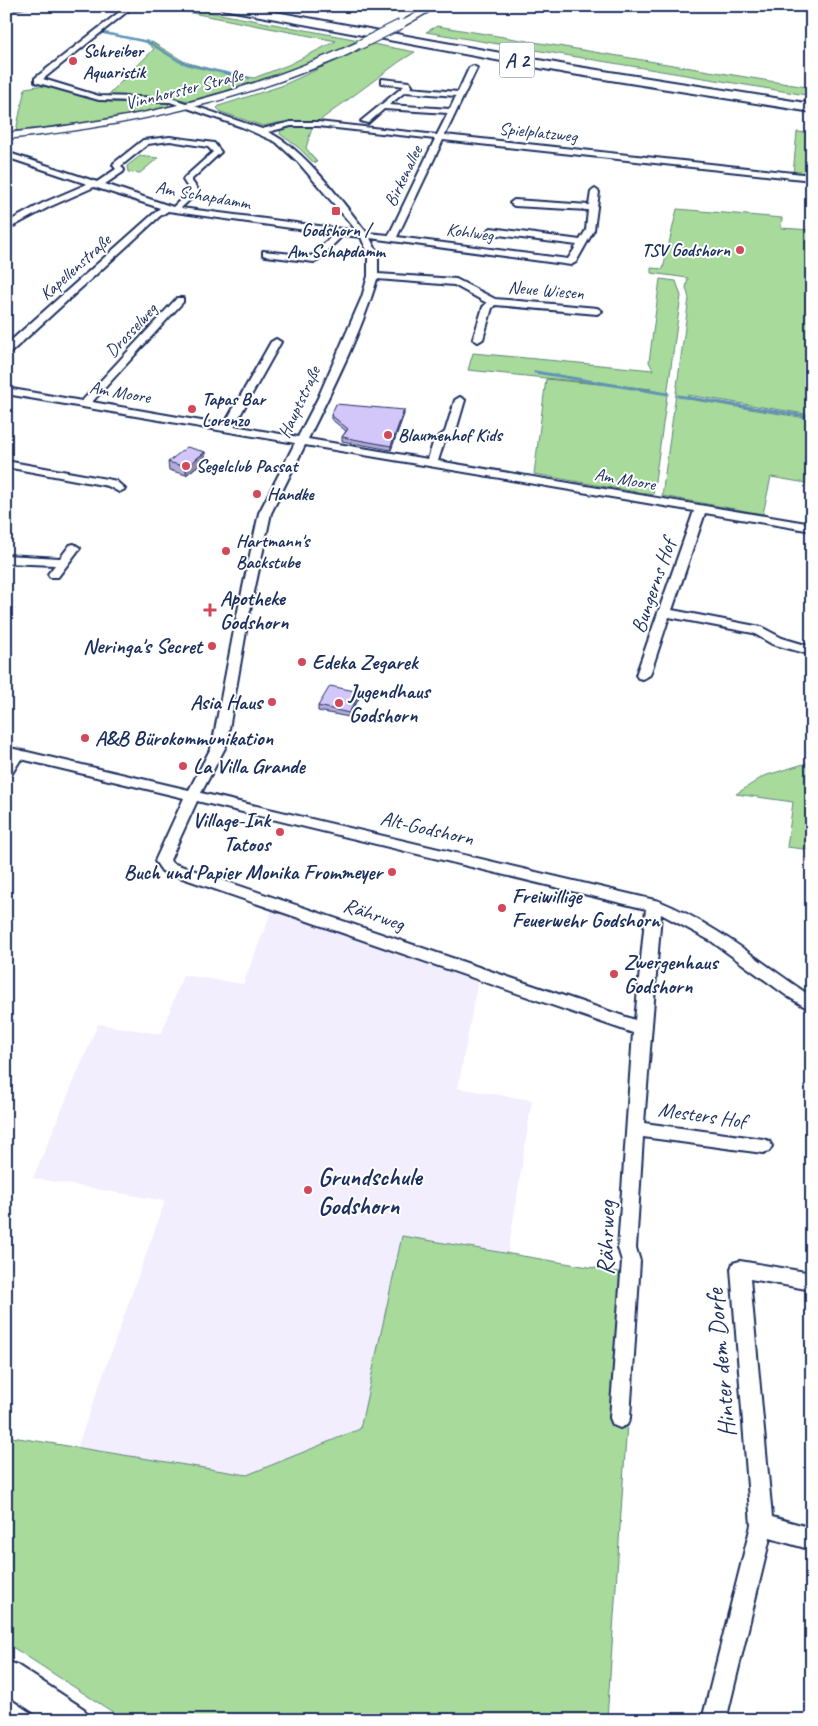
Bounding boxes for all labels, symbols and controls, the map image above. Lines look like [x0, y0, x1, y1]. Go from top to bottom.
place label: Schreiber Aquaristik [83, 40, 148, 83]
road number: A 2 [500, 42, 534, 78]
marker: Schreiber Aquaristik [67, 55, 79, 67]
street label: Vinnhorster Straße [123, 64, 246, 114]
street label: Spielplatzweg [498, 117, 580, 147]
street label: Birkenallee [379, 141, 428, 210]
street label: Am Schapdamm [154, 176, 254, 214]
marker: Godshorn / Am Schapdamm [330, 205, 342, 217]
street label: Kohlweg [445, 218, 497, 246]
place label: Godshorn / Am Schapdamm [287, 219, 386, 262]
street label: Kapellenstraße [35, 229, 116, 305]
place label: TSV Godshorn [642, 239, 731, 261]
marker: TSV Godshorn [734, 244, 746, 256]
street label: Neue Wiesen [507, 276, 586, 304]
street label: Drosselweg [100, 297, 163, 362]
street label: Hauptstraße [273, 362, 326, 441]
street label: Am Moore [88, 376, 153, 408]
place label: Tapas Bar Lorenzo [202, 388, 267, 431]
marker: Tapas Bar Lorenzo [186, 403, 198, 415]
place label: Blaumenhof Kids [398, 424, 503, 446]
marker: Blaumenhof Kids [382, 429, 394, 441]
place label: Segelclub Passat [196, 455, 299, 477]
marker: Segelclub Passat [180, 460, 192, 472]
street label: Am Moore [593, 463, 658, 495]
place label: Handke [267, 483, 316, 505]
marker: Handke [251, 488, 263, 500]
place label: Hartmann's Backstube [236, 530, 311, 573]
street label: Bungerns Hof [625, 531, 683, 636]
marker: Hartmann's Backstube [220, 545, 232, 557]
place label: Apotheke Godshorn [220, 585, 289, 635]
marker: Apotheke Godshorn [204, 604, 216, 616]
place label: Neringa's Secret [83, 633, 204, 659]
marker: Neringa's Secret [206, 640, 218, 652]
place label: Edeka Zegarek [312, 649, 420, 675]
marker: Edeka Zegarek [296, 656, 308, 668]
place label: Jugendhaus Godshorn [347, 678, 432, 728]
place label: Asia Haus [190, 689, 265, 715]
marker: Asia Haus [266, 696, 278, 708]
marker: Jugendhaus Godshorn [333, 697, 345, 709]
place label: A&B Bürokommunikation [95, 725, 274, 751]
marker: A&B Bürokommunikation [79, 732, 91, 744]
place label: La Villa Grande [193, 753, 307, 779]
marker: La Villa Grande [177, 760, 189, 772]
street label: Alt-Godshorn [378, 805, 477, 851]
place label: Village-Ink Tatoos [192, 807, 273, 857]
marker: Village-Ink Tatoos [274, 826, 286, 838]
place label: Buch und Papier Monika Frommeyer [124, 859, 384, 885]
marker: Buch und Papier Monika Frommeyer [386, 866, 398, 878]
place label: Freiwillige Feuerwehr Godshorn [512, 883, 661, 933]
street label: Rährweg [340, 891, 409, 937]
marker: Freiwillige Feuerwehr Godshorn [496, 902, 508, 914]
place label: Zwergenhaus Godshorn [624, 949, 720, 999]
marker: Zwergenhaus Godshorn [608, 968, 620, 980]
street label: Mesters Hof [657, 1096, 751, 1135]
place label: Grundschule Godshorn [318, 1161, 423, 1222]
marker: Grundschule Godshorn [302, 1184, 314, 1196]
street label: Rährweg [589, 1199, 623, 1276]
street label: Hinter dem Dorfe [698, 1285, 743, 1438]

